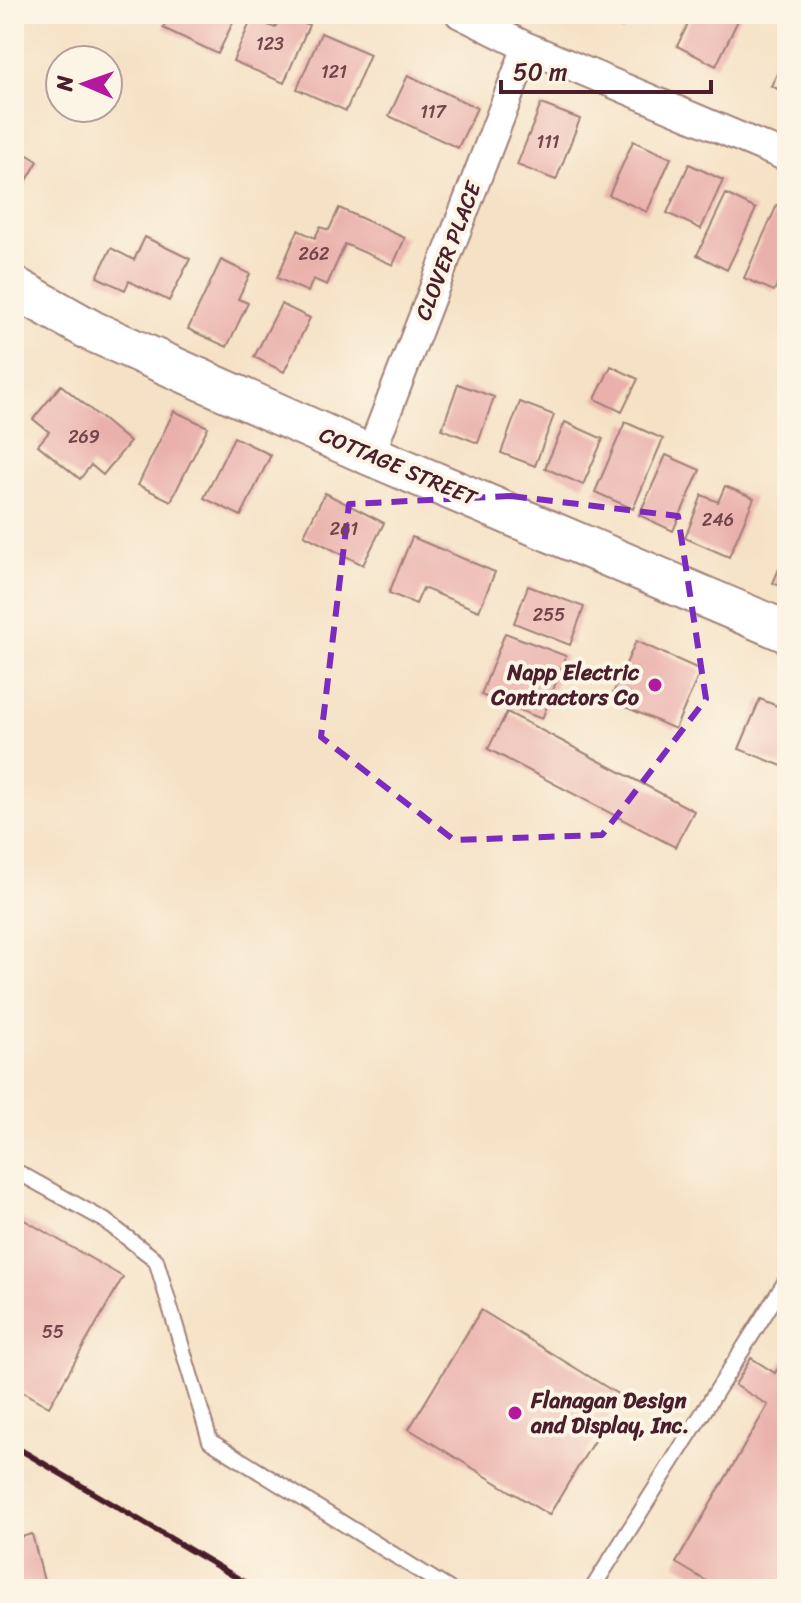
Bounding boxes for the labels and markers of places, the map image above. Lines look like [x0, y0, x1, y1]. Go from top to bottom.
place label: Napp Electric Contractors Co [490, 653, 640, 717]
marker: Napp Electric Contractors Co [646, 676, 664, 694]
place label: Flanagan Design and Display, Inc. [530, 1381, 690, 1445]
marker: Flanagan Design and Display, Inc. [506, 1404, 524, 1422]

